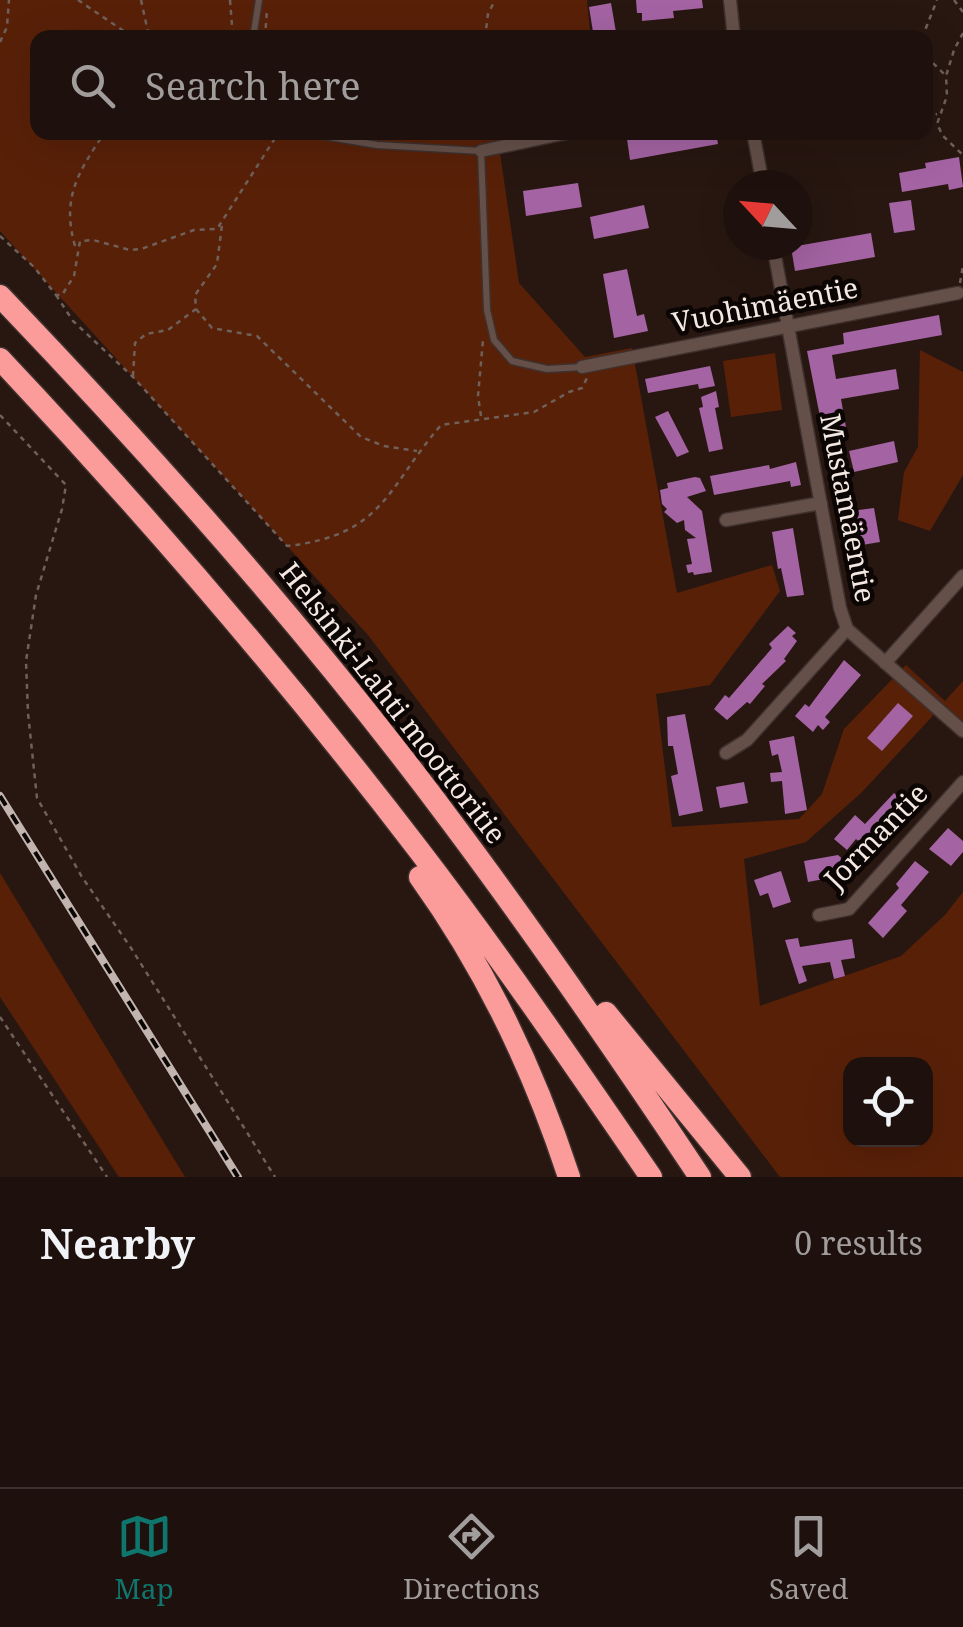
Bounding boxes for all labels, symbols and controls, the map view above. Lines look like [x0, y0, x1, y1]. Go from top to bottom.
search box [30, 30, 933, 140]
icon: search [65, 58, 120, 113]
text: Search here [145, 59, 361, 111]
north arrow [723, 170, 813, 260]
street label: Vuohimäentie [669, 267, 861, 341]
street label: Mustamäentie [812, 410, 886, 605]
street label: Helsinki-Lahti moottoritie [272, 554, 516, 851]
street label: Jormantie [815, 774, 935, 897]
map controls [843, 1057, 933, 1147]
button: locate [843, 1057, 933, 1147]
text: Nearby [40, 1214, 195, 1271]
text: 0 results [794, 1221, 923, 1264]
tab: Map [115, 1509, 174, 1607]
tab: Directions [403, 1509, 540, 1607]
tab: Saved [769, 1509, 848, 1607]

